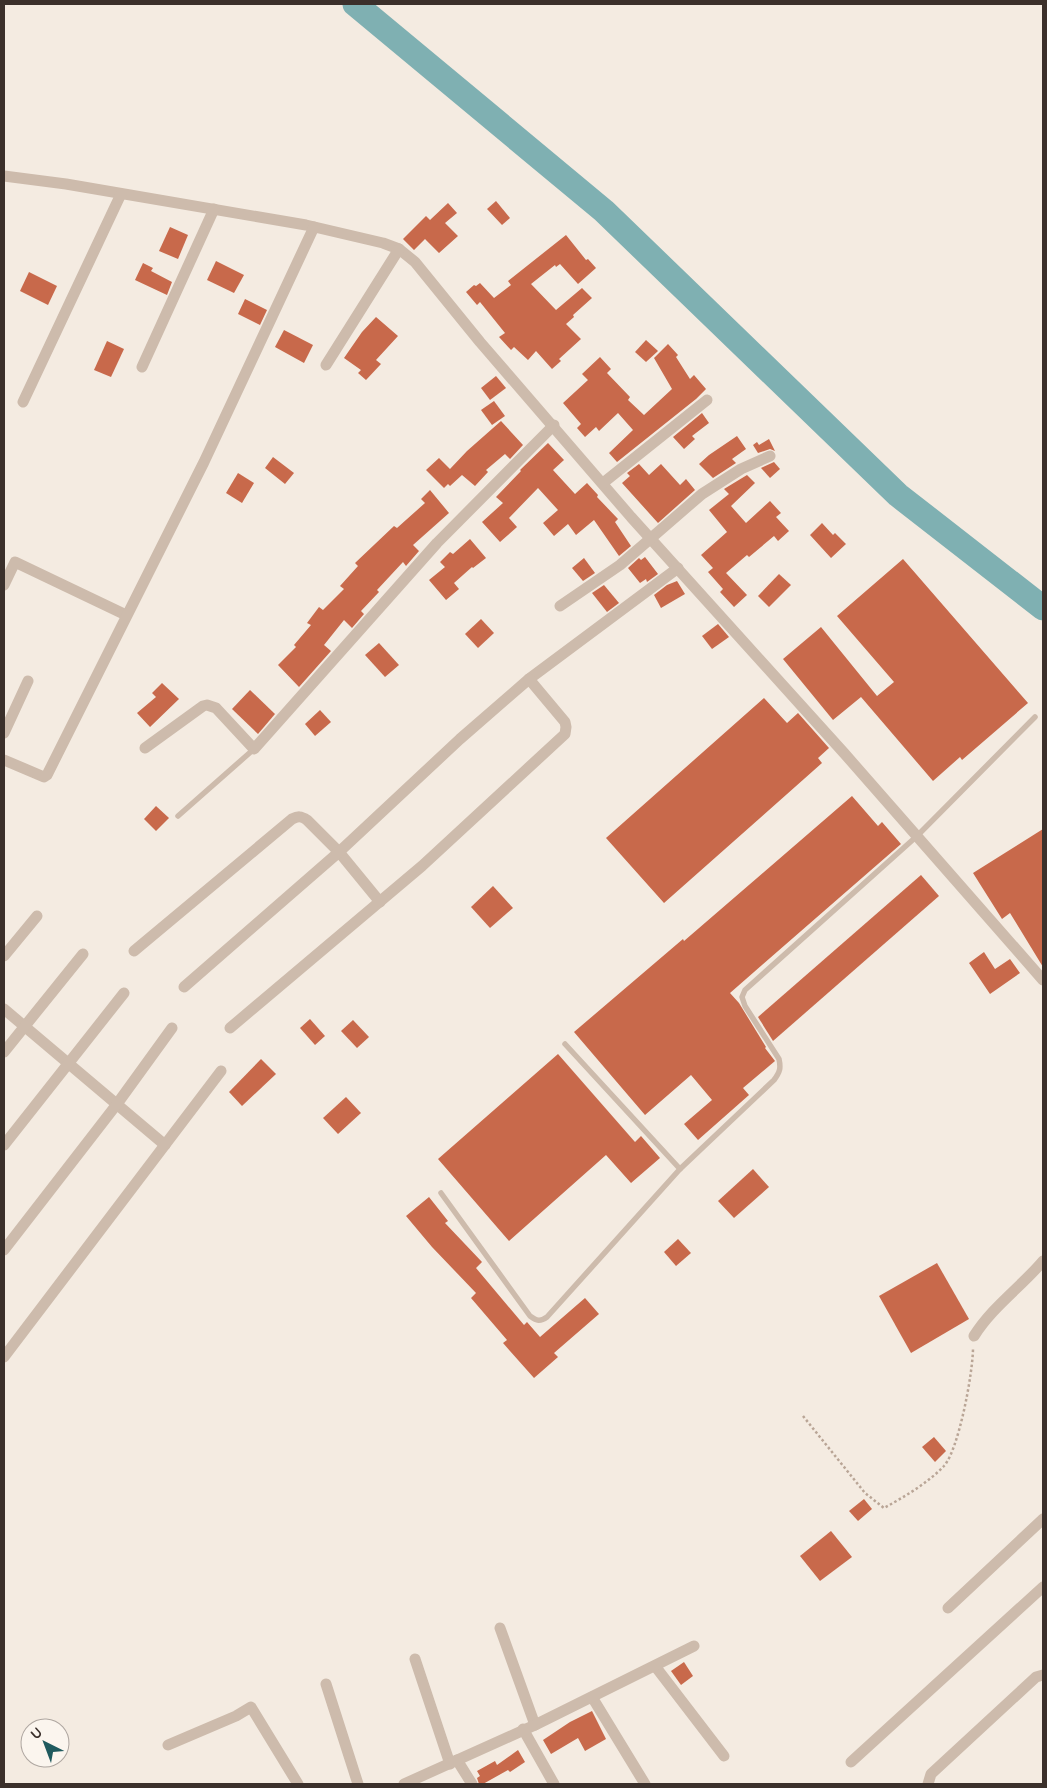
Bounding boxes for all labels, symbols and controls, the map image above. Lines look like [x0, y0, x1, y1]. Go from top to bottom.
north arrow [20, 1718, 70, 1768]
text: U [27, 1723, 46, 1743]

